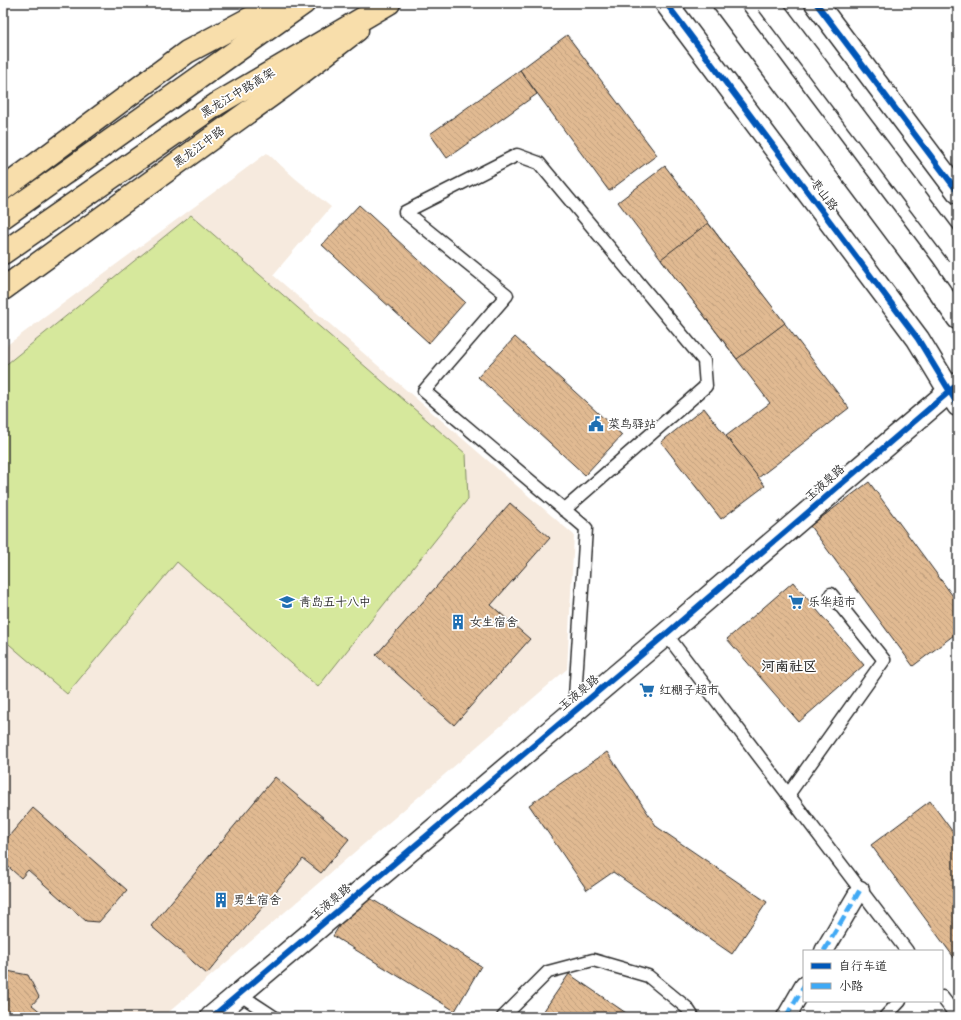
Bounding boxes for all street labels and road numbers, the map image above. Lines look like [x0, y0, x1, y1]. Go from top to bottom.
street label: 黑龙江中路高架 [198, 65, 278, 121]
street label: 黑龙江中路 [170, 123, 228, 171]
street label: 枣山路 [807, 176, 841, 214]
street label: 玉液泉路 [802, 462, 848, 504]
street label: 玉液泉路 [556, 672, 602, 714]
street label: 玉液泉路 [308, 881, 354, 923]

